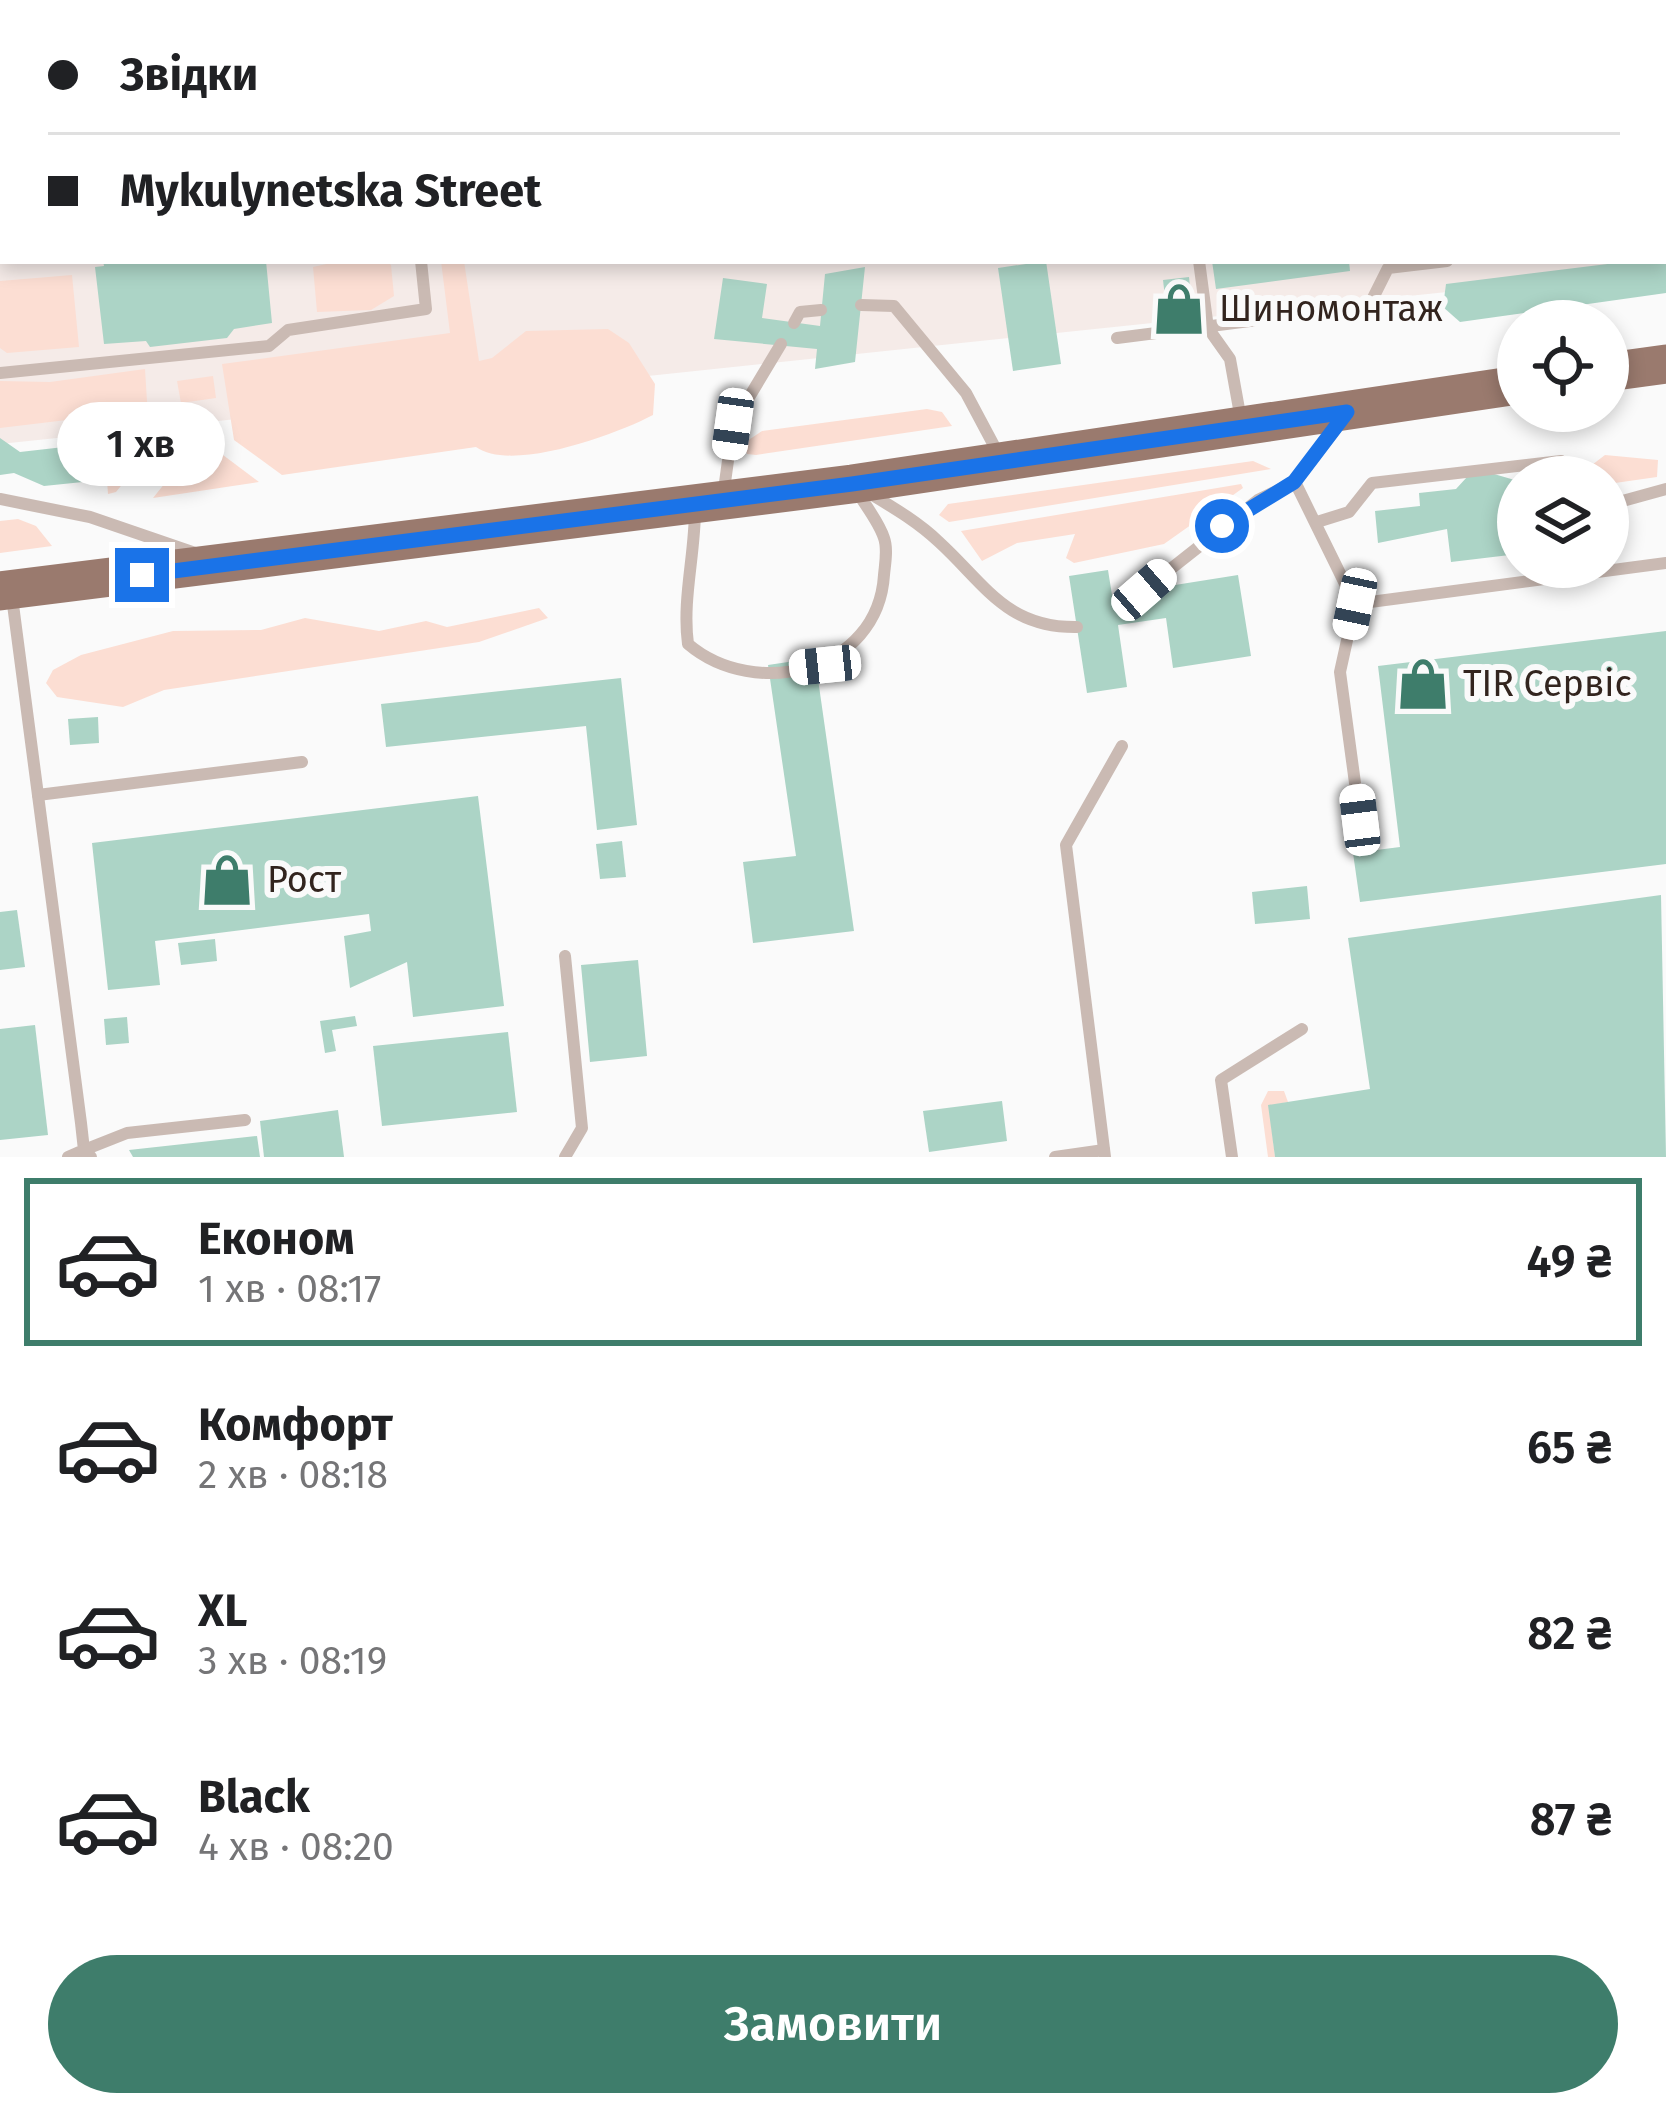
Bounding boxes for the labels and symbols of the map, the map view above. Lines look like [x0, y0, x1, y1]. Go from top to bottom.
shop icon: Шиномонтаж [1150, 280, 1208, 338]
place label: Шиномонтаж [1219, 287, 1443, 331]
car [710, 386, 756, 462]
callout: 1 хв [58, 401, 226, 485]
route start [1195, 499, 1249, 553]
route end [115, 548, 169, 602]
car [1105, 553, 1183, 627]
car [1330, 565, 1380, 643]
car [787, 643, 863, 687]
shop icon: TIR Сервіс [1394, 655, 1452, 713]
place label: TIR Сервіс [1463, 662, 1632, 706]
car [1338, 782, 1382, 858]
shop icon: Рост [198, 851, 256, 909]
place label: Рост [267, 858, 342, 902]

